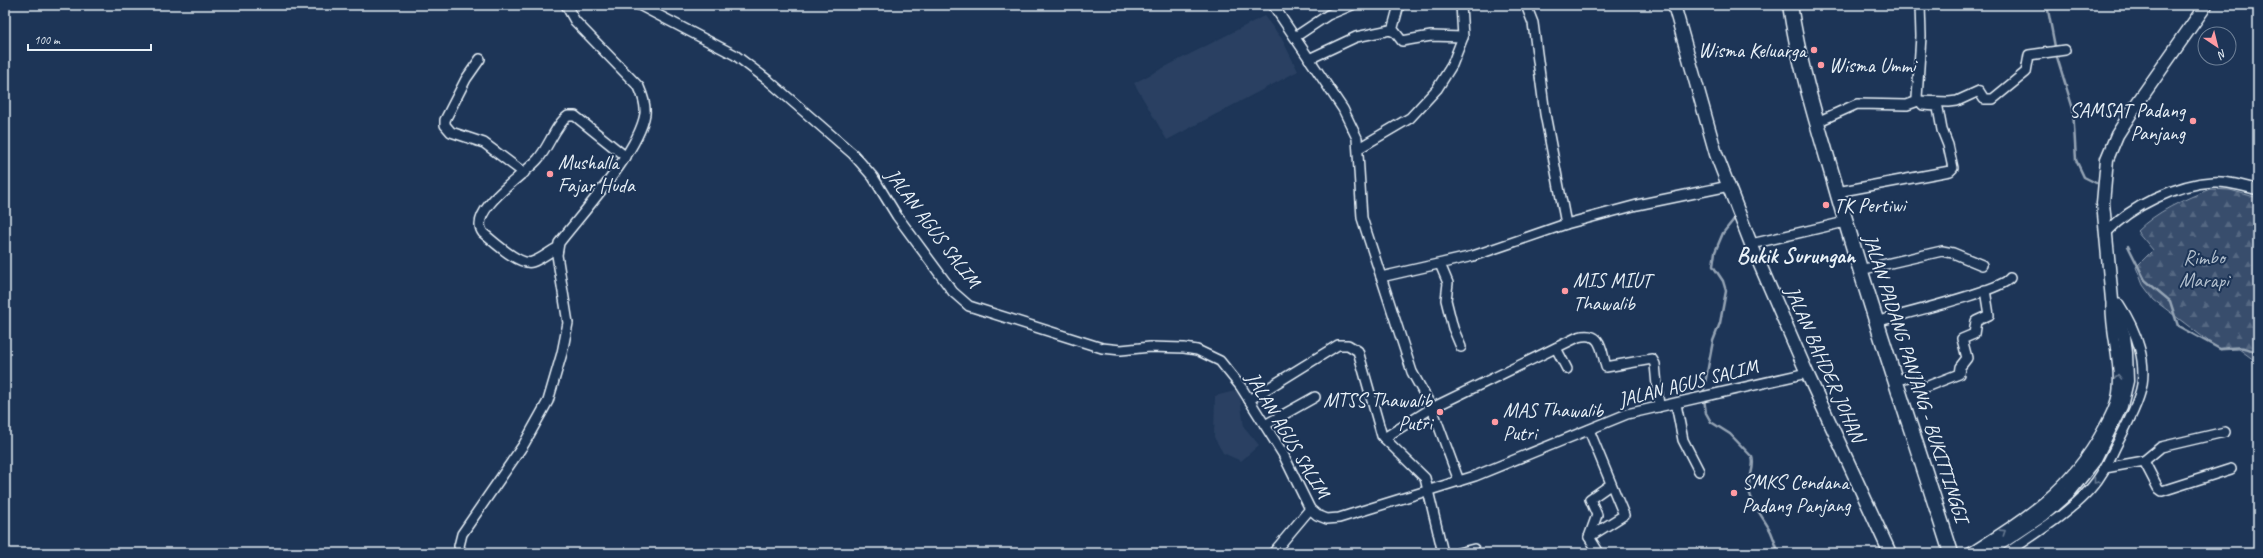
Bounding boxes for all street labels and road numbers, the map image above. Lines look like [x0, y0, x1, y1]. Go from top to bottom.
street label: JALAN AGUS SALIM [879, 163, 987, 294]
street label: JALAN PADANG PANJANG - BUKITTINGGI [1857, 230, 1976, 530]
street label: JALAN BAHDER JOHAN [1779, 281, 1872, 449]
street label: JALAN AGUS SALIM [1615, 353, 1762, 413]
street label: JALAN AGUS SALIM [1240, 366, 1336, 504]

